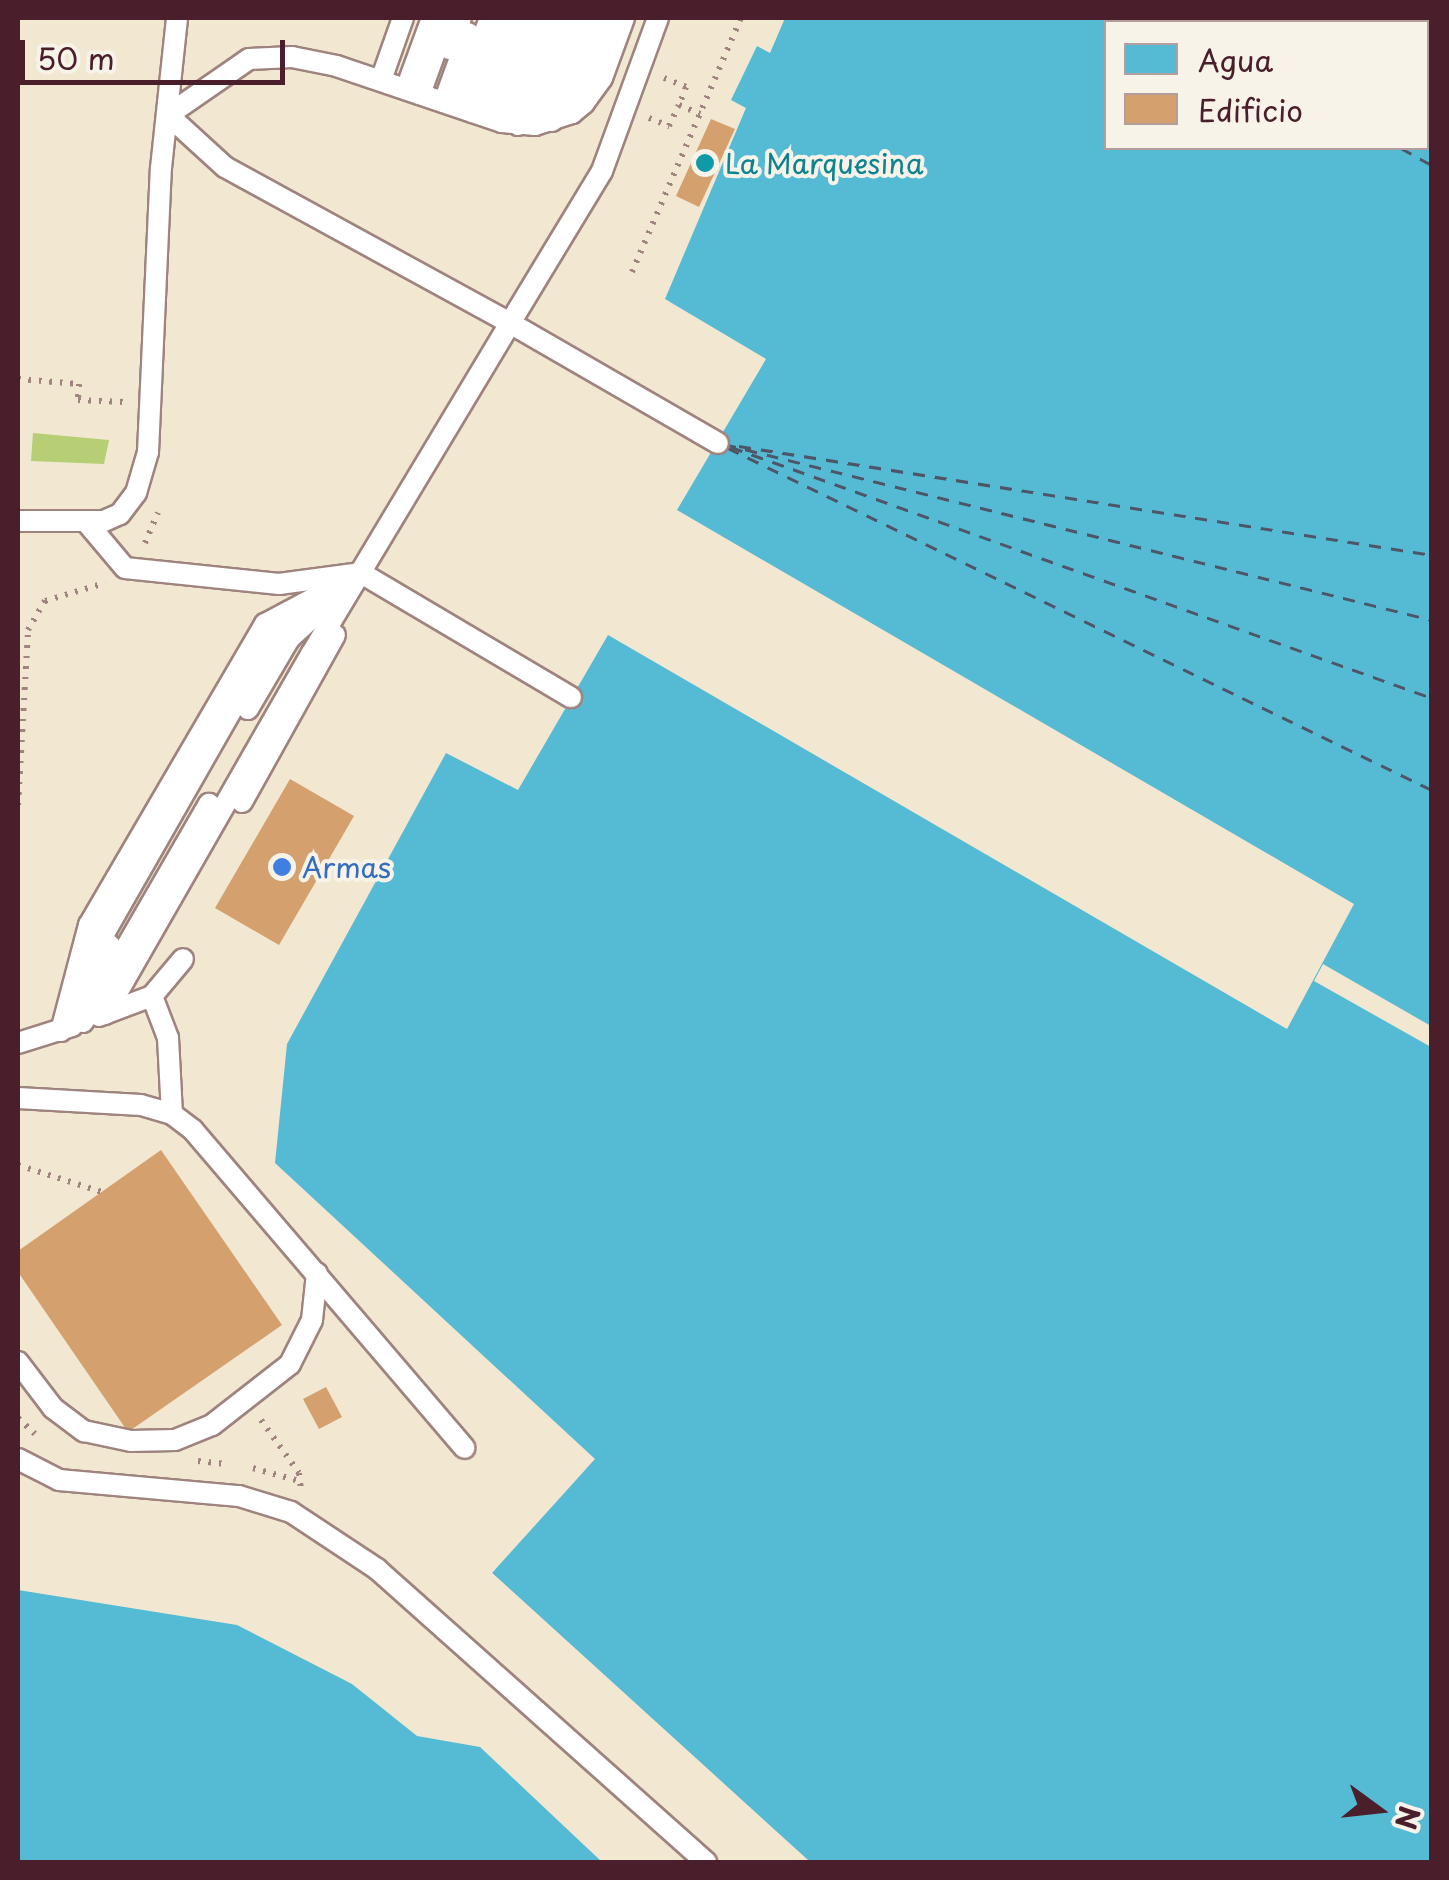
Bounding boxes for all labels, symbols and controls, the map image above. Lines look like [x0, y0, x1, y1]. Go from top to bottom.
scale bar [25, 20, 290, 82]
legend [1104, 20, 1429, 150]
text: 50 m [37, 35, 115, 80]
text: Agua [1198, 37, 1273, 82]
text: Edificio [1198, 87, 1303, 132]
place label: La Marquesina [725, 146, 925, 180]
marker: La Marquesina [694, 152, 716, 174]
place label: Armas [302, 850, 391, 884]
marker: Armas [271, 856, 293, 878]
north arrow [1329, 1760, 1429, 1860]
text: N [1385, 1802, 1432, 1834]

